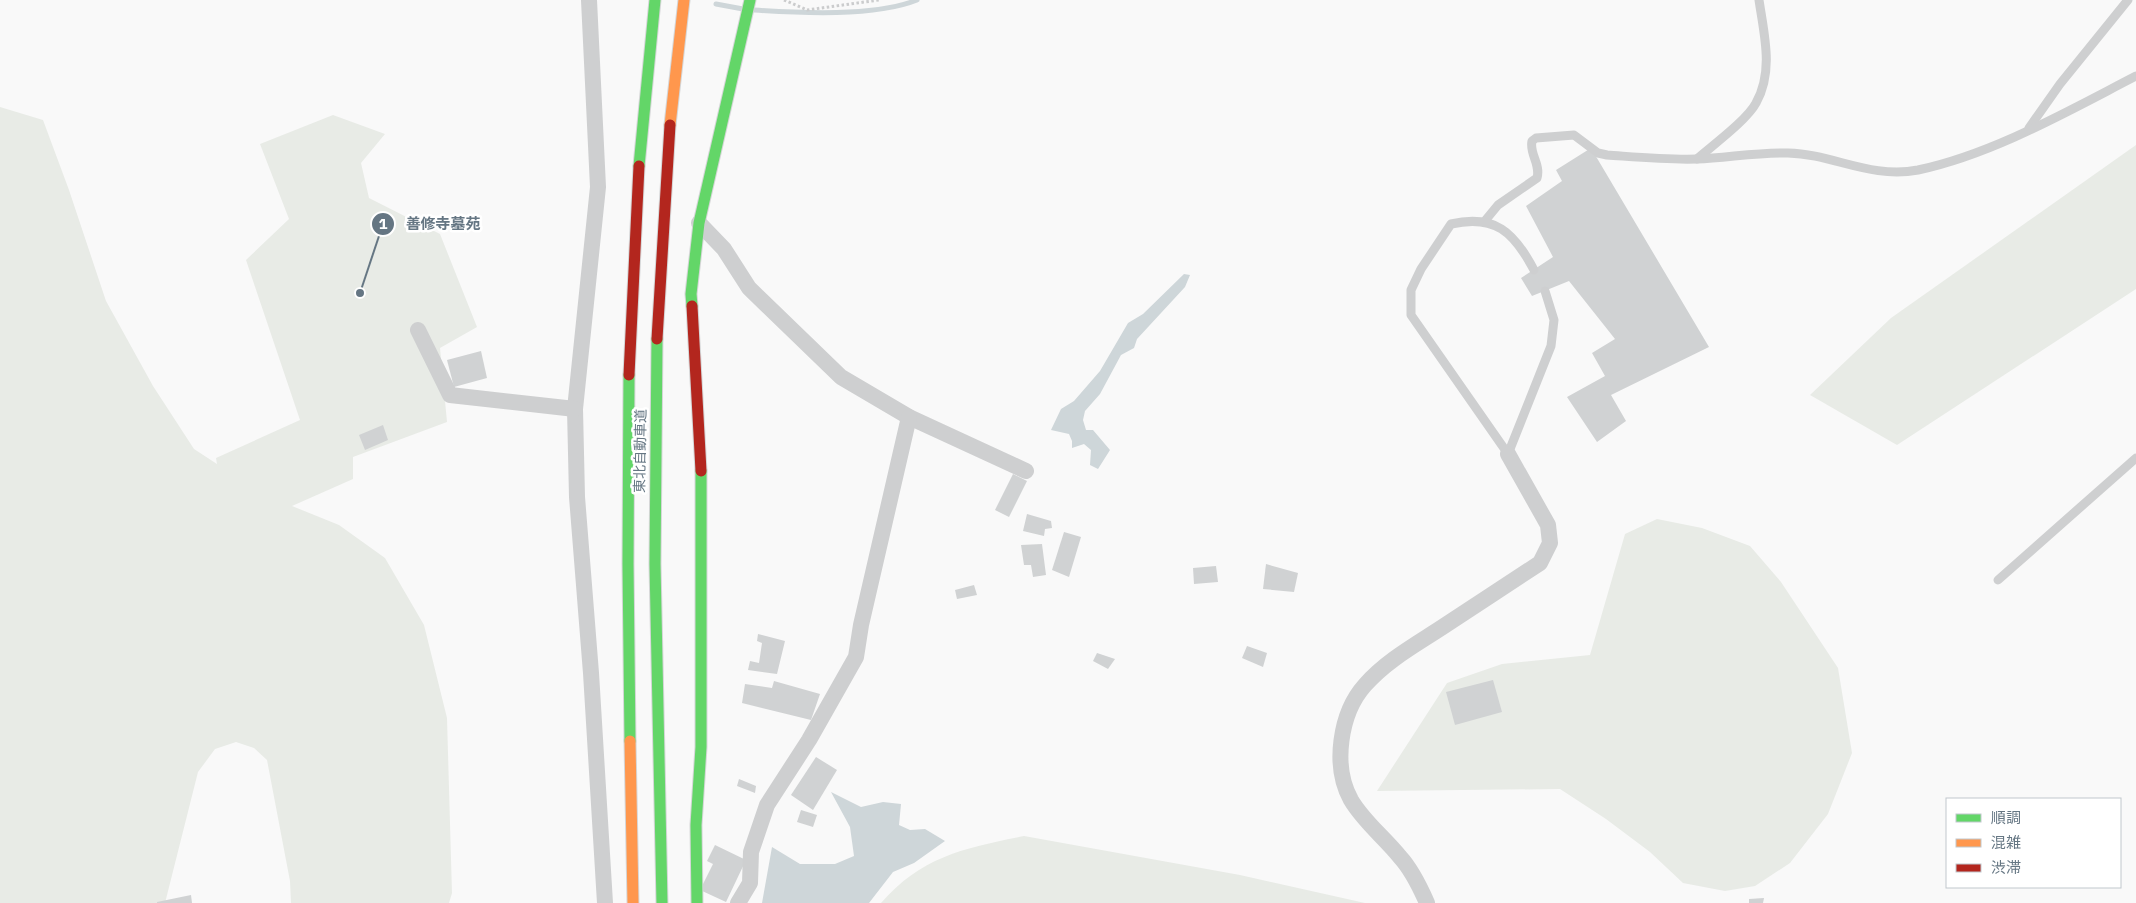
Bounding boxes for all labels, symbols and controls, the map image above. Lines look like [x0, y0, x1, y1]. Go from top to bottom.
callout: 善修寺墓苑 [370, 209, 490, 239]
text: 1 [378, 214, 388, 233]
text: 善修寺墓苑 [405, 214, 481, 233]
street label: 東北自動車道 [630, 409, 650, 493]
legend [1946, 798, 2121, 888]
text: 順調 [1991, 808, 2021, 827]
text: 混雑 [1991, 833, 2021, 852]
text: 渋滞 [1991, 858, 2021, 877]

